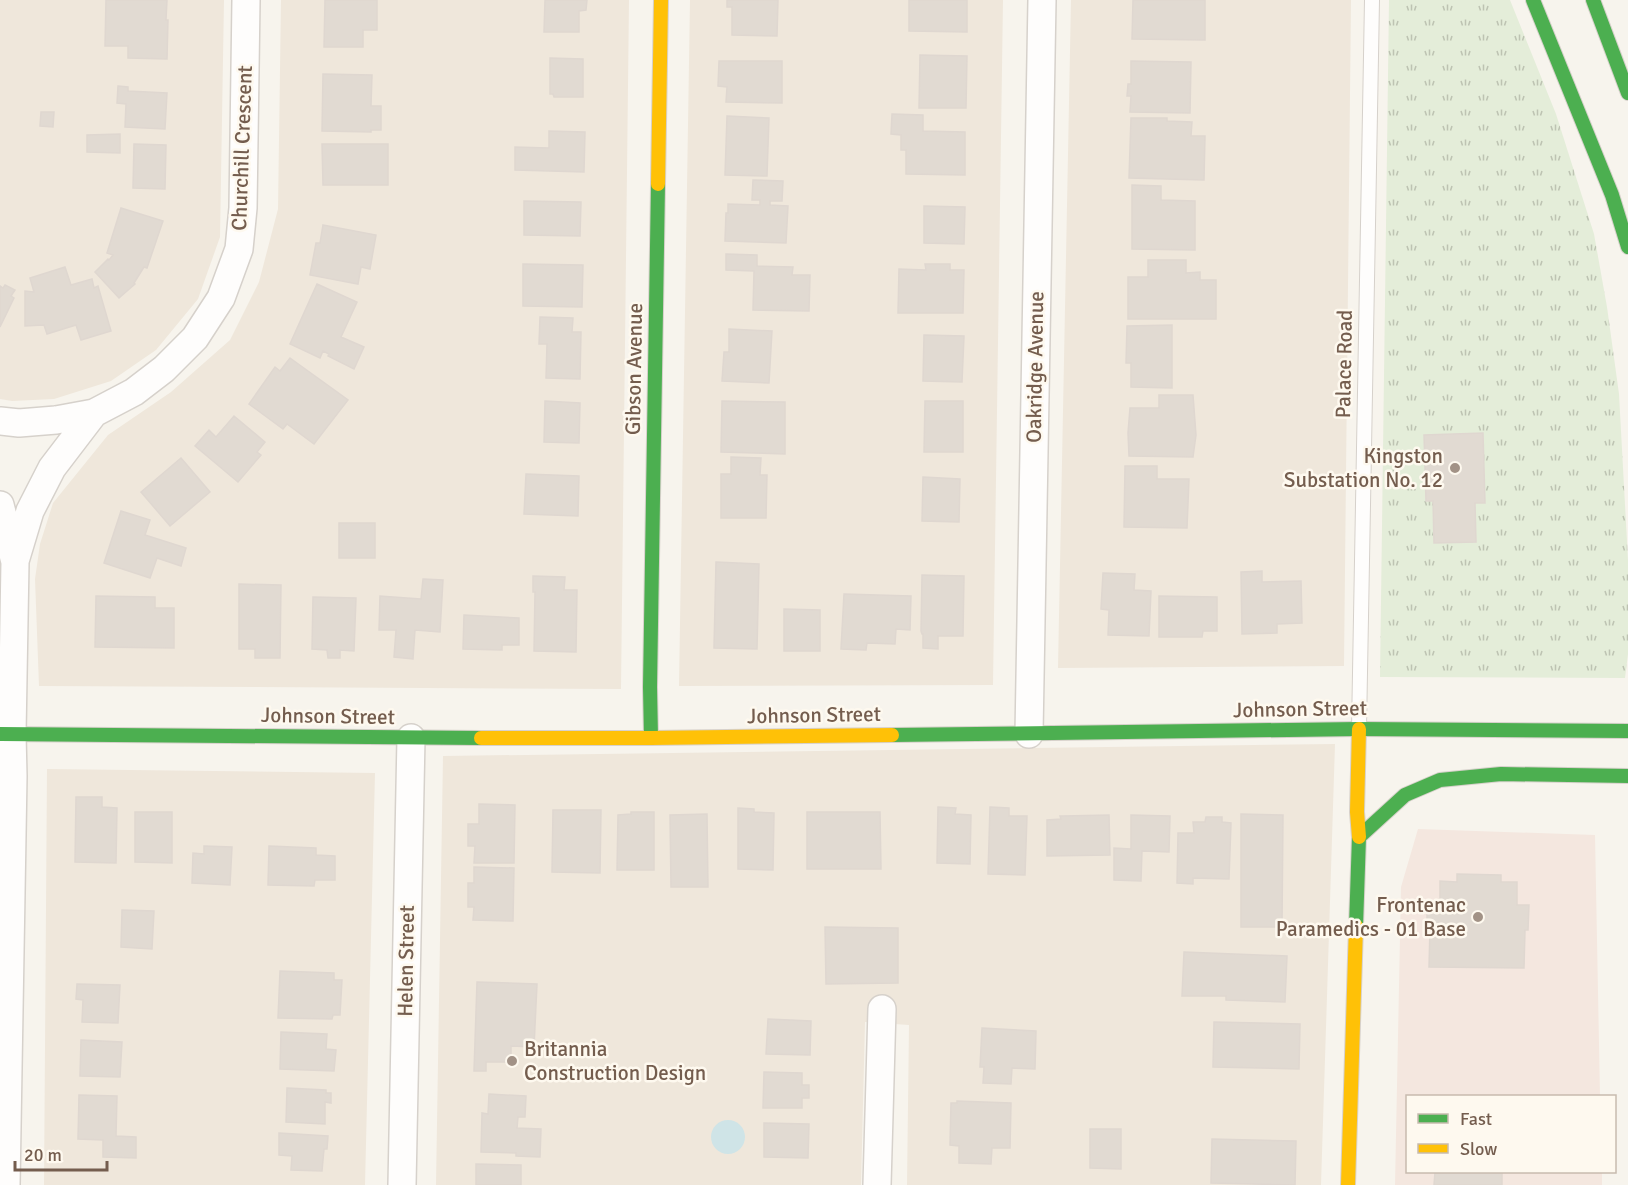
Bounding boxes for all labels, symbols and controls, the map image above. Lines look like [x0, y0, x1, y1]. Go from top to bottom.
street label: Churchill Crescent [226, 65, 258, 231]
street label: Oakridge Avenue [1021, 291, 1049, 443]
street label: Gibson Avenue [620, 303, 648, 435]
street label: Palace Road [1330, 309, 1358, 419]
place label: Kingston Substation No. 12 [1284, 443, 1443, 493]
marker: Kingston Substation No. 12 [1448, 461, 1462, 475]
street label: Johnson Street [1233, 695, 1367, 723]
street label: Johnson Street [747, 701, 881, 729]
street label: Johnson Street [261, 702, 395, 730]
place label: Frontenac Paramedics - 01 Base [1276, 892, 1466, 942]
street label: Helen Street [392, 905, 420, 1017]
marker: Frontenac Paramedics - 01 Base [1471, 910, 1485, 924]
place label: Britannia Construction Design [524, 1036, 706, 1086]
marker: Britannia Construction Design [505, 1054, 519, 1068]
legend [1406, 1095, 1616, 1173]
text: Fast [1460, 1108, 1492, 1130]
scale bar [15, 1134, 106, 1172]
text: Slow [1460, 1138, 1497, 1160]
text: 20 m [24, 1144, 62, 1166]

